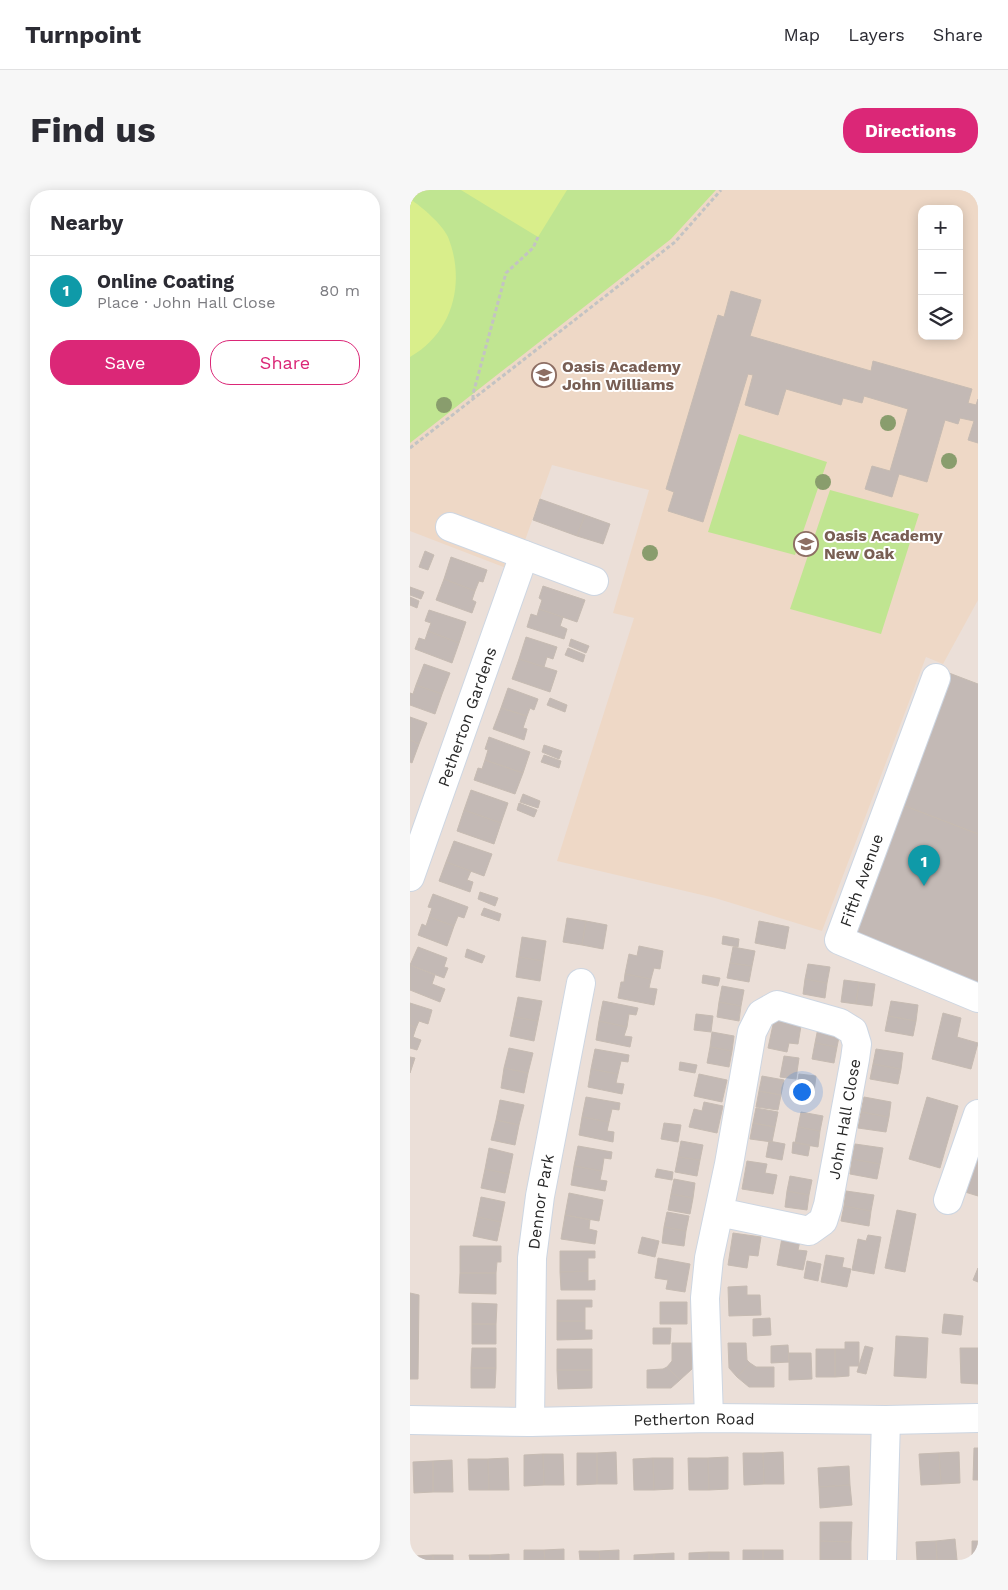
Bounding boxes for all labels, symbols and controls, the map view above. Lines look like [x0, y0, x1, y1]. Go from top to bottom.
text: Turnpoint [25, 21, 141, 49]
text: Map [783, 24, 820, 45]
text: Layers [848, 24, 905, 45]
text: Share [933, 24, 983, 45]
button: Directions [843, 108, 978, 153]
text: Find us [30, 109, 156, 151]
map controls [918, 205, 963, 340]
button: + [918, 205, 963, 250]
text: Nearby [50, 210, 123, 235]
button: − [918, 250, 963, 295]
text: Online Coating [97, 270, 234, 293]
text: 1 [63, 281, 69, 300]
text: 80 m [319, 281, 360, 300]
text: Place · John Hall Close [97, 293, 275, 312]
button: layers [918, 295, 963, 340]
button: Save [50, 340, 200, 385]
button: Share [210, 340, 360, 385]
place label: Oasis Academy John Williams [562, 357, 682, 394]
school or university icon: Oasis Academy John Williams [531, 362, 557, 388]
place label: Oasis Academy New Oak [824, 526, 944, 563]
school or university icon: Oasis Academy New Oak [793, 531, 819, 557]
street label: Petherton Gardens [434, 645, 501, 789]
street label: Fifth Avenue [836, 831, 887, 929]
pin: 1 [908, 845, 940, 886]
street label: John Hall Close [825, 1057, 864, 1181]
your location [789, 1079, 815, 1105]
street label: Dennor Park [524, 1152, 558, 1251]
street label: Petherton Road [633, 1409, 755, 1430]

